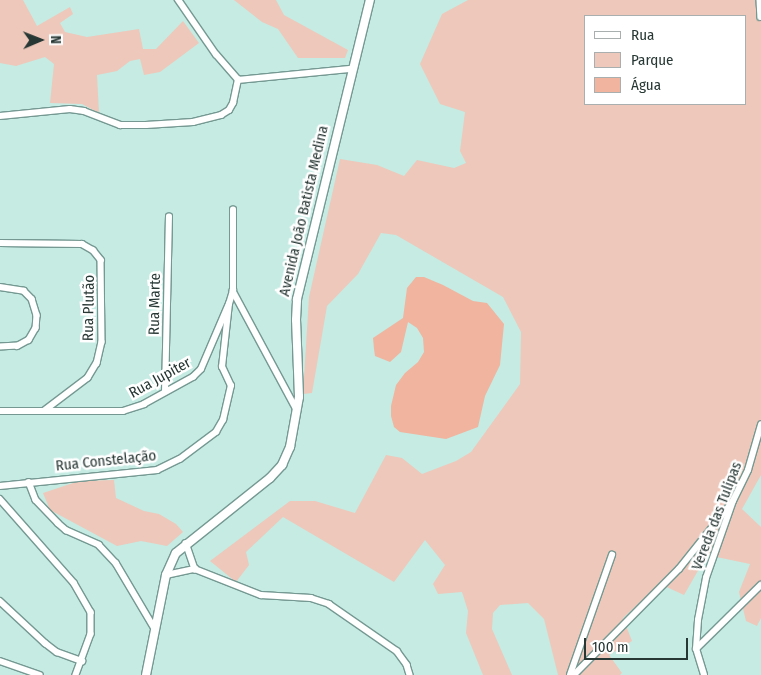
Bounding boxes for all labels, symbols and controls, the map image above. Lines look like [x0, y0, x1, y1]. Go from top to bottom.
north arrow [15, 15, 65, 65]
legend [584, 15, 746, 105]
text: Rua [631, 26, 654, 44]
text: N [47, 35, 64, 44]
text: Parque [631, 51, 674, 69]
text: Água [631, 76, 661, 94]
street label: Avenida João Batista Medina [276, 124, 332, 298]
street label: Rua Marte [145, 273, 165, 335]
street label: Rua Plutão [79, 275, 99, 341]
street label: Rua Jupiter [126, 354, 194, 402]
street label: Rua Constelação [55, 447, 157, 475]
street label: Vereda das Tulipas [688, 459, 746, 573]
scale bar [586, 628, 690, 660]
text: 100 m [592, 638, 629, 656]

